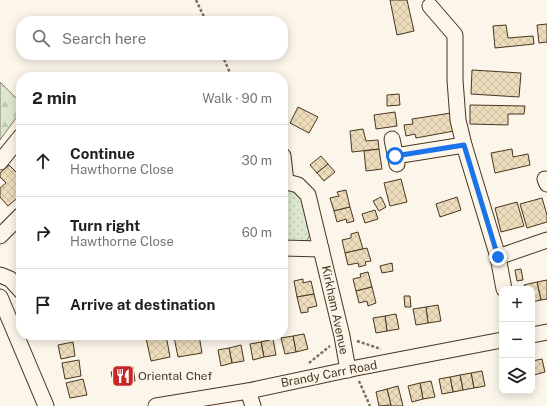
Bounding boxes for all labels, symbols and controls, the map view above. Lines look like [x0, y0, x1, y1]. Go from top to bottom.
search box [16, 16, 288, 60]
icon: search [30, 27, 52, 49]
text: Search here [62, 30, 146, 47]
text: 2 min [32, 88, 77, 108]
text: Walk · 90 m [202, 91, 272, 106]
text: Continue [70, 145, 135, 162]
route start [386, 147, 404, 165]
icon: ahead [32, 150, 54, 172]
text: 30 m [242, 153, 272, 168]
text: Hawthorne Close [70, 162, 174, 177]
text: Turn right [70, 217, 140, 234]
icon: right [32, 222, 54, 244]
text: 60 m [242, 225, 272, 240]
text: Hawthorne Close [70, 234, 174, 249]
route end [489, 248, 507, 266]
street label: Kirkham Avenue [319, 264, 351, 356]
map controls [499, 286, 535, 394]
button: + [499, 286, 535, 322]
icon: arrive [32, 294, 54, 316]
text: Arrive at destination [70, 296, 215, 313]
button: − [499, 322, 535, 358]
street label: Brandy Carr Road [280, 358, 378, 390]
button: layers [499, 358, 535, 394]
restaurant icon: Oriental Chef [110, 363, 136, 389]
place label: Oriental Chef [138, 369, 212, 383]

